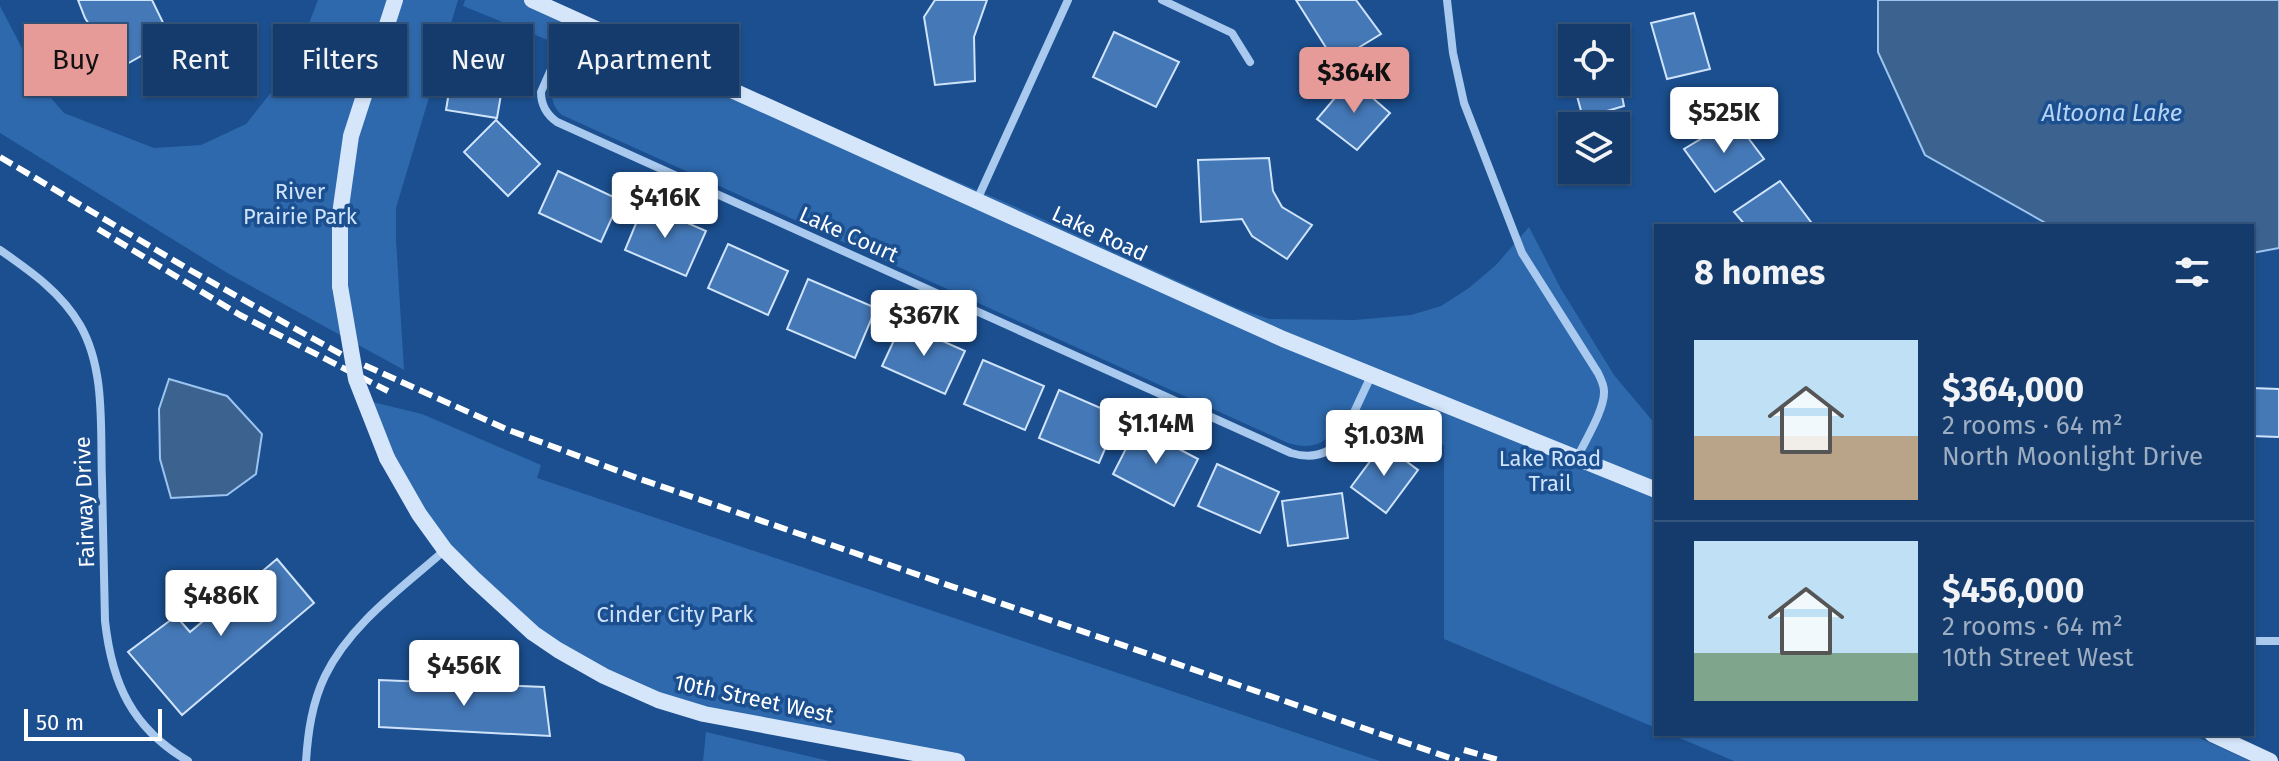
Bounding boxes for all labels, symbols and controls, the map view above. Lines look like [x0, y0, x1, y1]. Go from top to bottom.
chip: Buy [24, 24, 127, 96]
chip: Rent [143, 24, 257, 96]
chip: Filters [273, 24, 407, 96]
chip: New [423, 24, 533, 96]
chip: Apartment [549, 24, 739, 96]
map controls [1558, 24, 1630, 184]
button: locate [1558, 24, 1630, 96]
pin: $364K [1298, 47, 1410, 115]
text: $364K [1317, 57, 1391, 88]
pin: $525K [1668, 87, 1780, 155]
text: $525K [1688, 97, 1760, 128]
water label: Altoona Lake [2041, 99, 2182, 127]
button: layers [1558, 112, 1630, 184]
pin: $416K [609, 172, 721, 240]
park label: River Prairie Park [243, 178, 358, 230]
text: $416K [630, 182, 700, 213]
street label: Lake Road [1048, 200, 1152, 267]
street label: Lake Court [795, 201, 903, 268]
icon: filters [2170, 250, 2214, 294]
text: 8 homes [1694, 252, 1825, 293]
pin: $367K [868, 290, 980, 358]
text: $367K [889, 300, 959, 331]
text: $364,000 [1942, 369, 2084, 410]
icon: home [1758, 372, 1854, 468]
pin: $1.14M [1091, 398, 1221, 466]
text: $1.14M [1118, 408, 1194, 439]
pin: $1.03M [1319, 410, 1449, 478]
text: 2 rooms · 64 m² [1942, 410, 2123, 441]
text: $1.03M [1344, 420, 1424, 451]
street label: Fairway Drive [69, 436, 100, 568]
text: North Moonlight Drive [1942, 441, 2203, 472]
park label: Lake Road Trail [1499, 445, 1601, 497]
pin: $486K [165, 570, 277, 638]
text: $456,000 [1942, 570, 2084, 611]
icon: home [1758, 573, 1854, 669]
text: $486K [183, 580, 259, 611]
park label: Cinder City Park [596, 601, 754, 628]
text: 2 rooms · 64 m² [1942, 611, 2123, 642]
pin: $456K [408, 640, 520, 708]
text: 10th Street West [1942, 642, 2134, 673]
text: $456K [427, 650, 501, 681]
street label: 10th Street West [672, 668, 836, 729]
scale bar [24, 705, 162, 741]
text: 50 m [36, 709, 84, 736]

